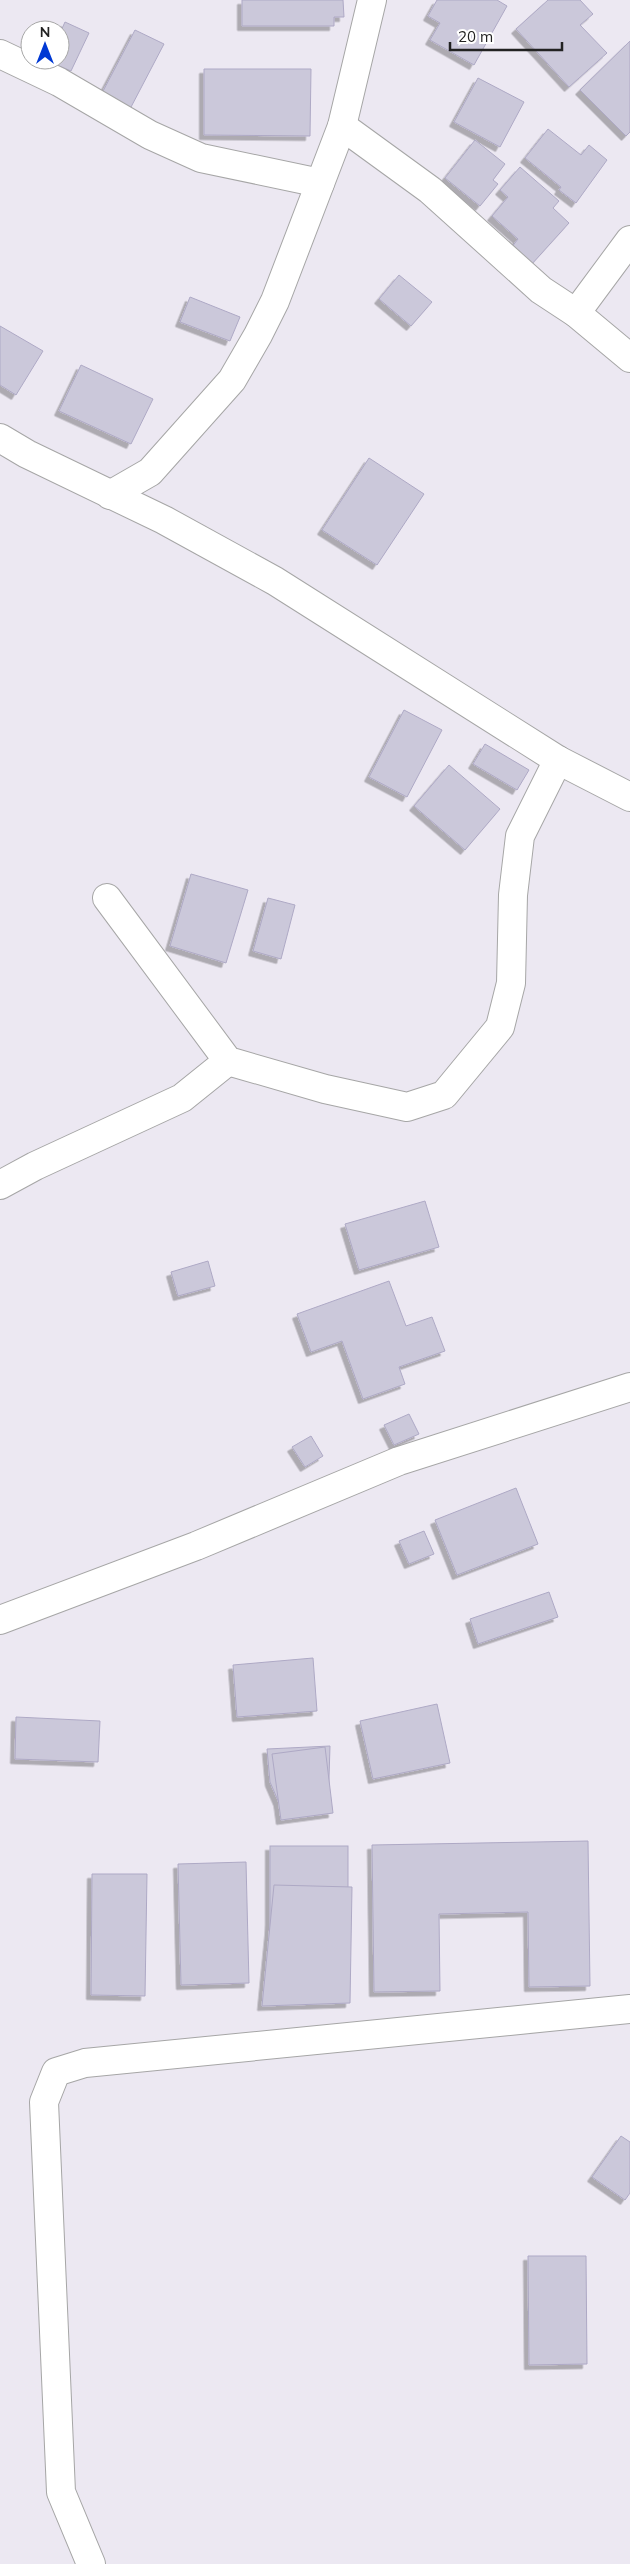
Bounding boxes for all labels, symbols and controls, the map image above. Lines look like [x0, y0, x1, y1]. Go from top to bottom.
north arrow [20, 20, 70, 70]
scale bar [450, 20, 562, 52]
text: N [40, 23, 50, 41]
text: 20 m [458, 27, 493, 46]

